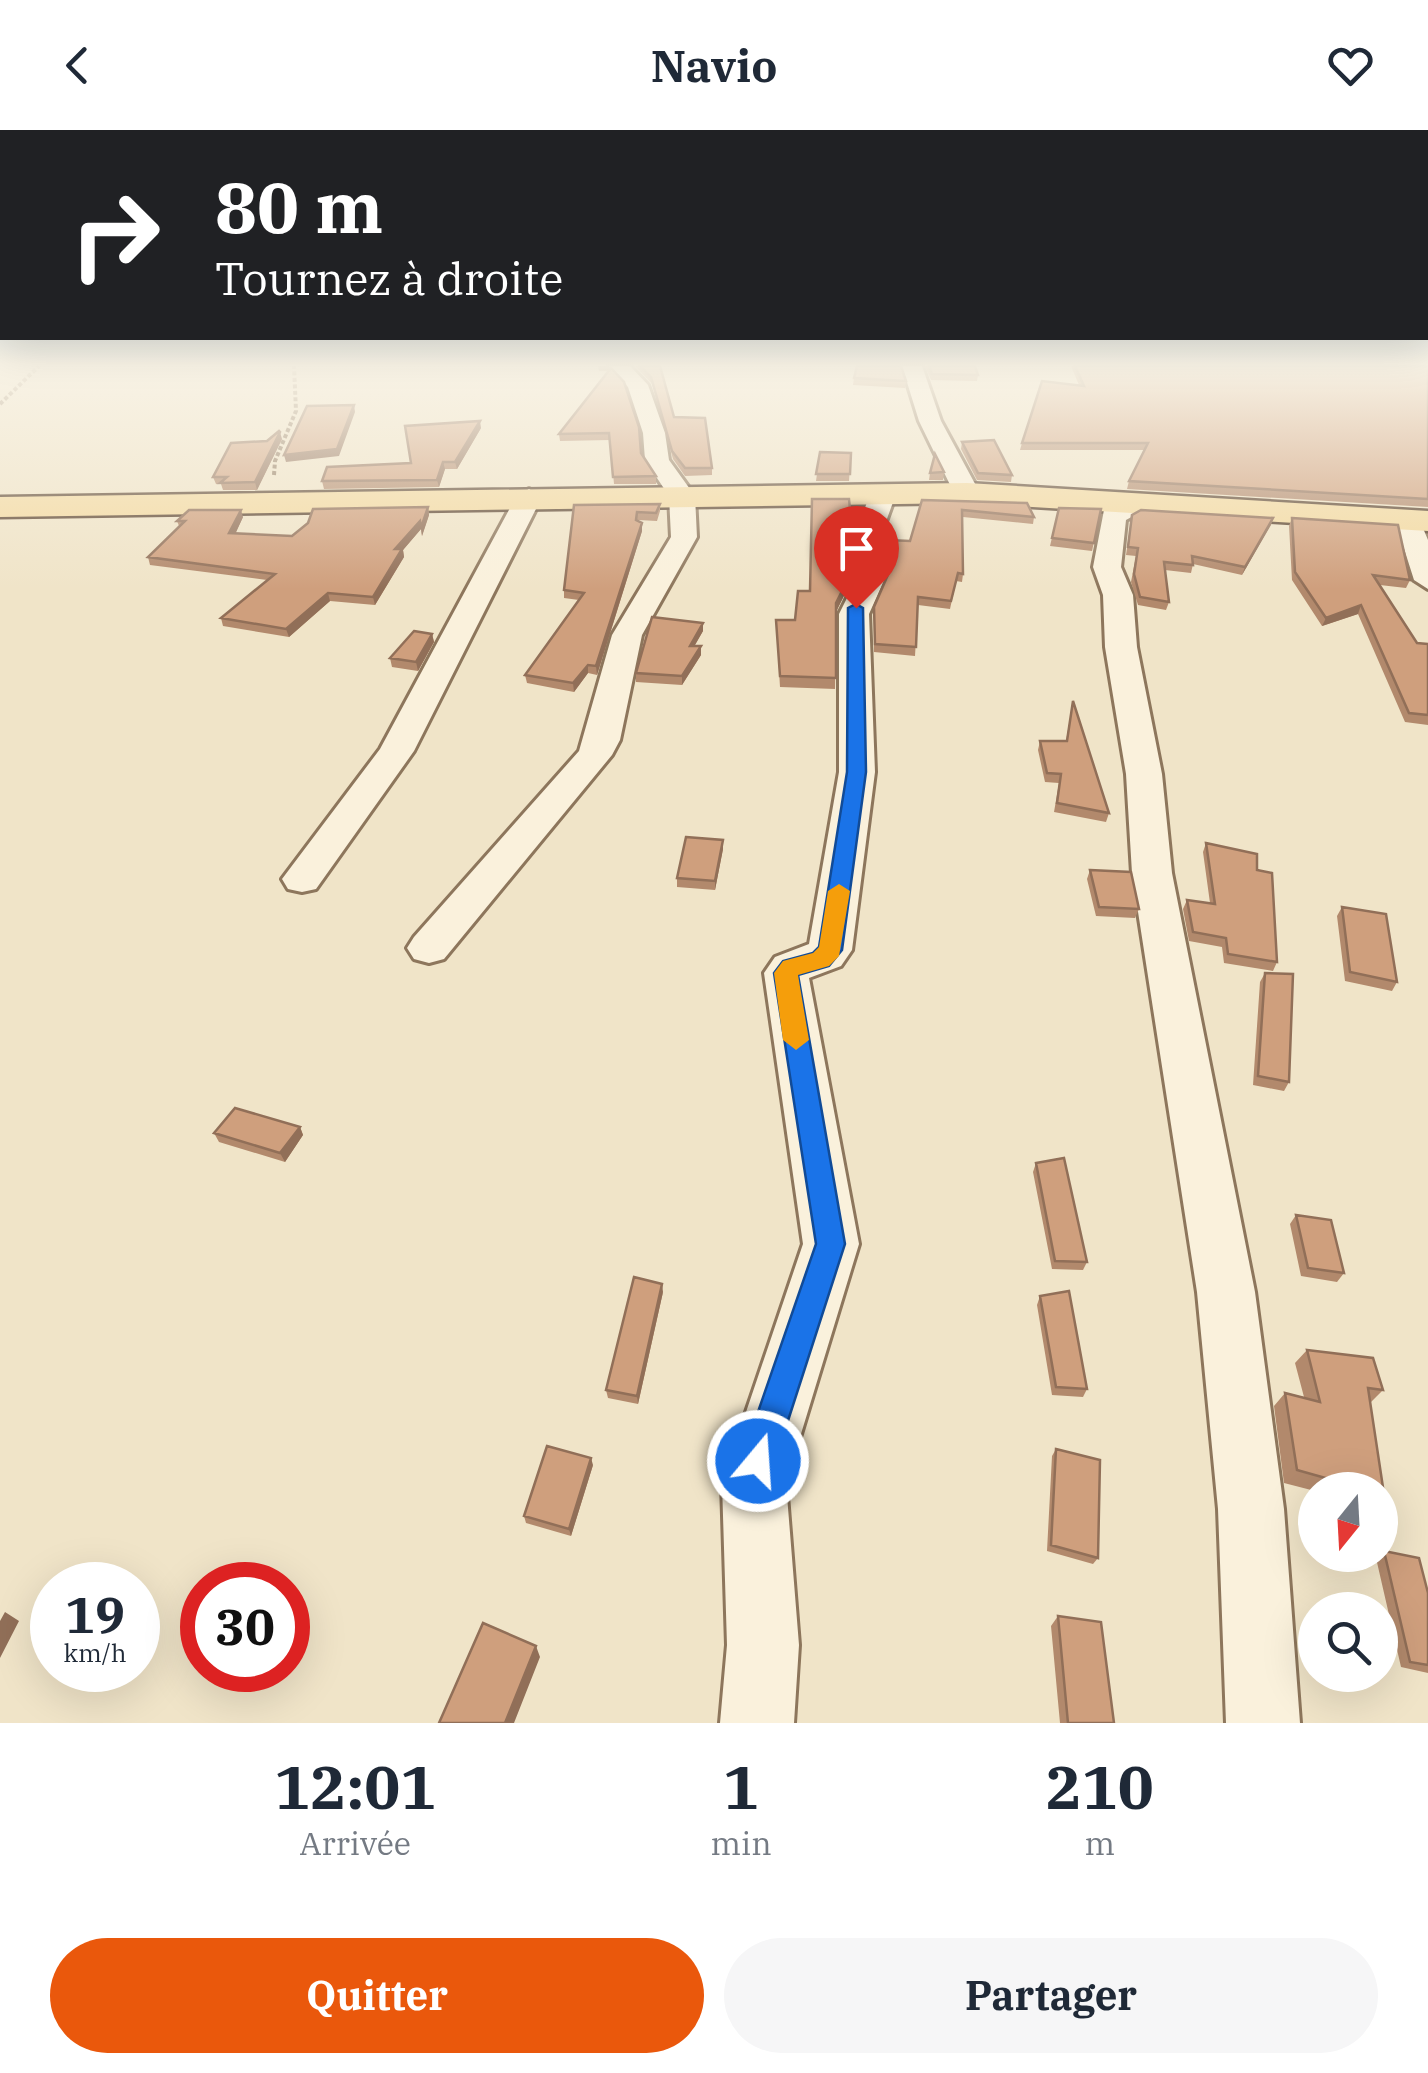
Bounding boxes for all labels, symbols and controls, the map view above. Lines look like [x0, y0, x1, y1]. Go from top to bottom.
text: Navio [651, 36, 777, 94]
icon: back [50, 38, 105, 93]
icon: heart [1323, 38, 1378, 93]
text: 80 m [215, 161, 383, 252]
icon: right [50, 170, 180, 300]
text: Tournez à droite [215, 249, 563, 307]
pin [814, 506, 899, 609]
icon: arrive [829, 521, 884, 576]
position arrow [706, 1409, 810, 1513]
north arrow [1298, 1472, 1398, 1572]
map controls [1298, 1472, 1398, 1692]
speed limit sign: 30 [180, 1562, 310, 1692]
text: 19 [65, 1582, 125, 1647]
button: search [1298, 1592, 1398, 1692]
text: km/h [63, 1636, 127, 1669]
text: 12:01 [274, 1747, 436, 1826]
text: 1 [723, 1747, 759, 1826]
text: 210 [1046, 1747, 1154, 1826]
text: Arrivée [300, 1822, 411, 1864]
text: min [711, 1822, 772, 1864]
text: m [1085, 1822, 1115, 1864]
button: Quitter [50, 1938, 704, 2053]
button: Partager [724, 1938, 1378, 2053]

